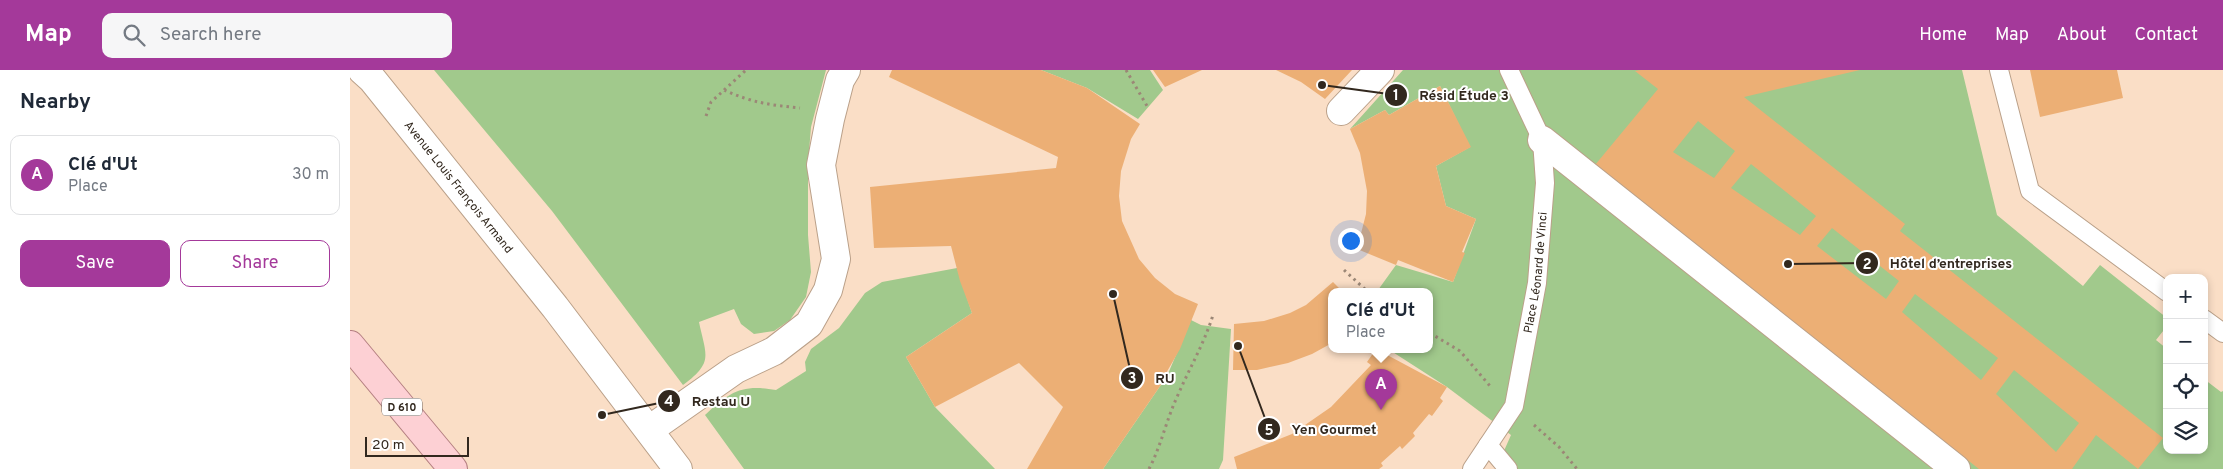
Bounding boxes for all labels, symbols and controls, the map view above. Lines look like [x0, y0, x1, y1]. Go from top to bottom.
search box [102, 13, 452, 58]
text: Map [25, 20, 72, 50]
icon: search [120, 21, 148, 49]
text: Search here [160, 23, 261, 47]
text: Home [1919, 24, 1967, 47]
text: Map [1995, 24, 2029, 47]
text: About [2057, 24, 2106, 47]
text: Contact [2134, 24, 2198, 47]
callout: Résid Étude 3 [1384, 81, 1518, 110]
text: 1 [1393, 87, 1399, 106]
text: Résid Étude 3 [1419, 87, 1509, 105]
text: Nearby [20, 89, 91, 116]
street label: Avenue Louis François Armand [400, 118, 516, 257]
text: Clé d'Ut [68, 153, 138, 177]
text: A [31, 165, 43, 185]
text: 30 m [292, 165, 329, 185]
text: Place [68, 177, 108, 197]
street label: Place Léonard de Vinci [1521, 211, 1552, 335]
your location [1338, 228, 1364, 254]
button: Save [20, 240, 170, 287]
button: Share [180, 240, 330, 287]
callout: Hôtel d’entreprises [1855, 249, 2022, 278]
text: 2 [1862, 256, 1872, 275]
text: Hôtel d’entreprises [1890, 256, 2012, 273]
map controls [2163, 274, 2208, 454]
button: + [2163, 274, 2208, 319]
popup [1328, 288, 1433, 353]
text: Clé d'Ut [1346, 299, 1415, 323]
button: − [2163, 319, 2208, 364]
text: Place [1346, 323, 1385, 343]
callout: RU [1120, 363, 1184, 392]
button: locate [2163, 364, 2208, 409]
pin: A [1365, 369, 1397, 410]
text: 3 [1128, 370, 1137, 389]
text: RU [1155, 371, 1175, 388]
callout: Restau U [657, 386, 760, 415]
text: 4 [664, 393, 674, 412]
text: Restau U [692, 394, 750, 411]
road number: D 610 [382, 398, 422, 416]
button: layers [2163, 409, 2208, 454]
callout: Yen Gourmet [1256, 415, 1386, 444]
text: 5 [1264, 422, 1274, 441]
text: Yen Gourmet [1292, 422, 1376, 439]
scale bar [365, 434, 469, 457]
text: 20 m [372, 437, 405, 454]

